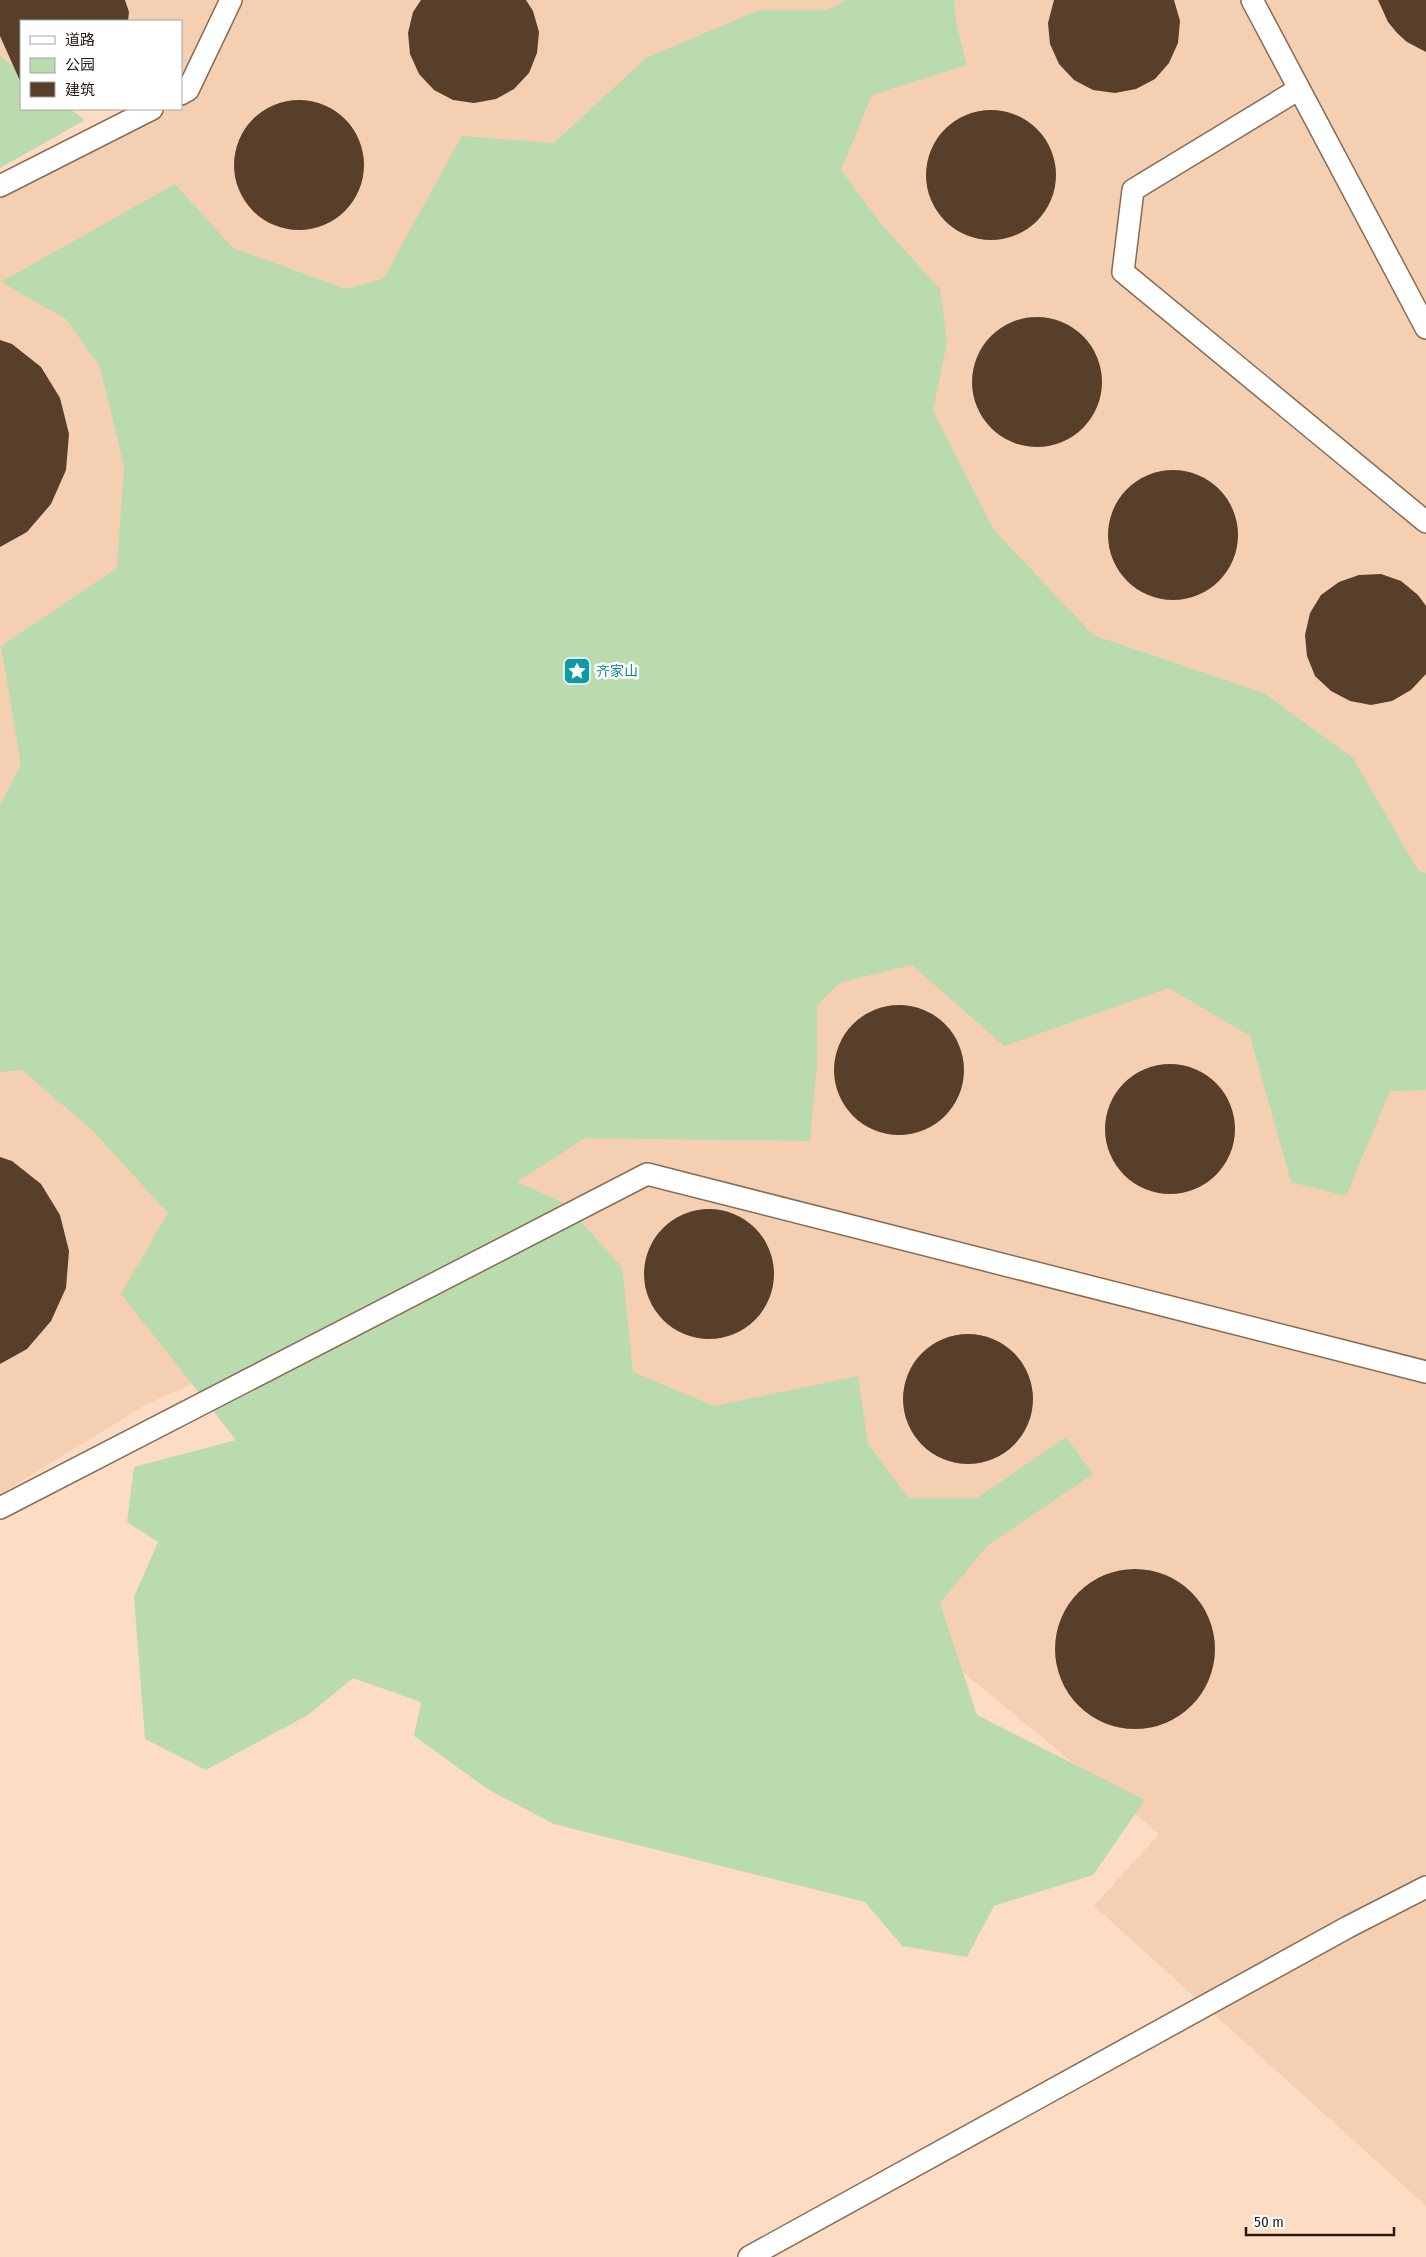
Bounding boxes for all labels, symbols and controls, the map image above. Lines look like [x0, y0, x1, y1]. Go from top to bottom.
legend [20, 20, 182, 110]
text: 道路 [65, 31, 95, 49]
text: 公园 [65, 56, 95, 74]
text: 建筑 [65, 81, 95, 99]
place icon: 齐家山 [562, 656, 592, 686]
place label: 齐家山 [596, 663, 638, 680]
scale bar [1246, 2204, 1394, 2236]
text: 50 m [1254, 2213, 1284, 2231]

